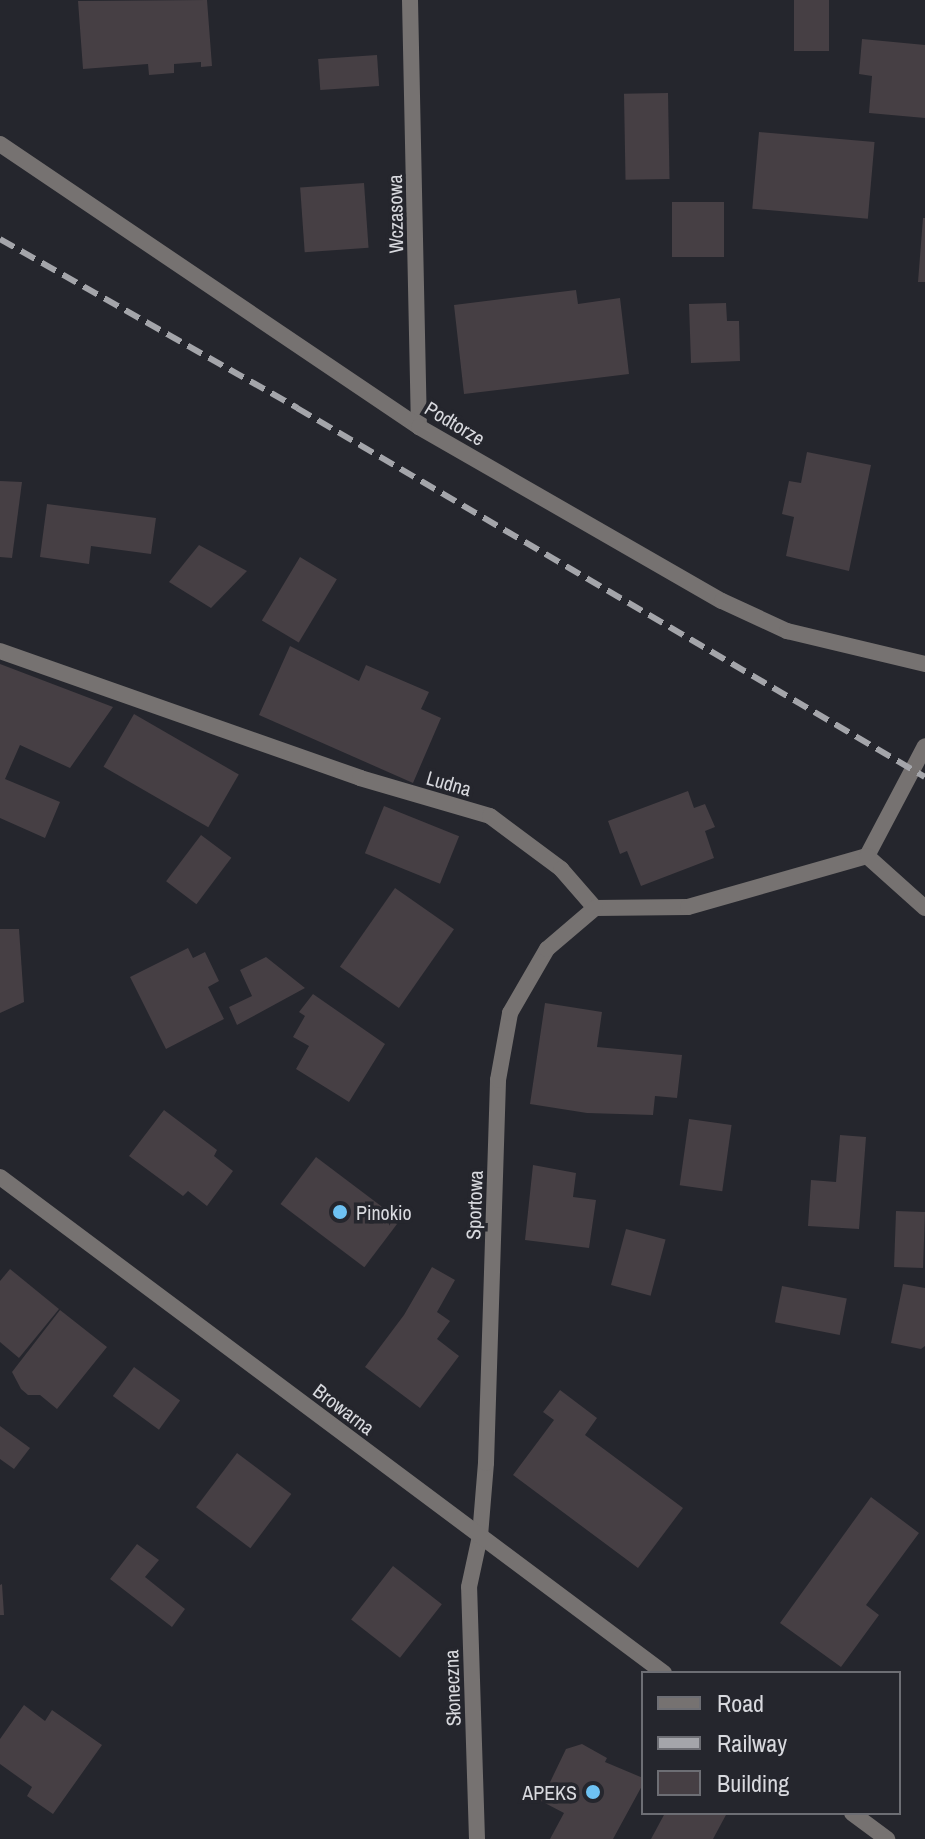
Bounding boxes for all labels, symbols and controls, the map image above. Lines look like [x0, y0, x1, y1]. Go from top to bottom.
street label: Wczasowa [382, 174, 408, 254]
street label: Podtorze [421, 396, 489, 450]
street label: Ludna [424, 765, 474, 801]
street label: Sportowa [461, 1170, 487, 1240]
place label: Pinokio [356, 1200, 412, 1224]
marker: Pinokio [331, 1203, 349, 1221]
street label: Browarna [309, 1378, 379, 1440]
street label: Słoneczna [439, 1649, 465, 1727]
legend [641, 1671, 901, 1815]
text: Road [717, 1687, 764, 1719]
text: Railway [717, 1727, 787, 1759]
text: Building [717, 1767, 789, 1799]
place label: APEKS [522, 1780, 577, 1804]
marker: APEKS [584, 1783, 602, 1801]

